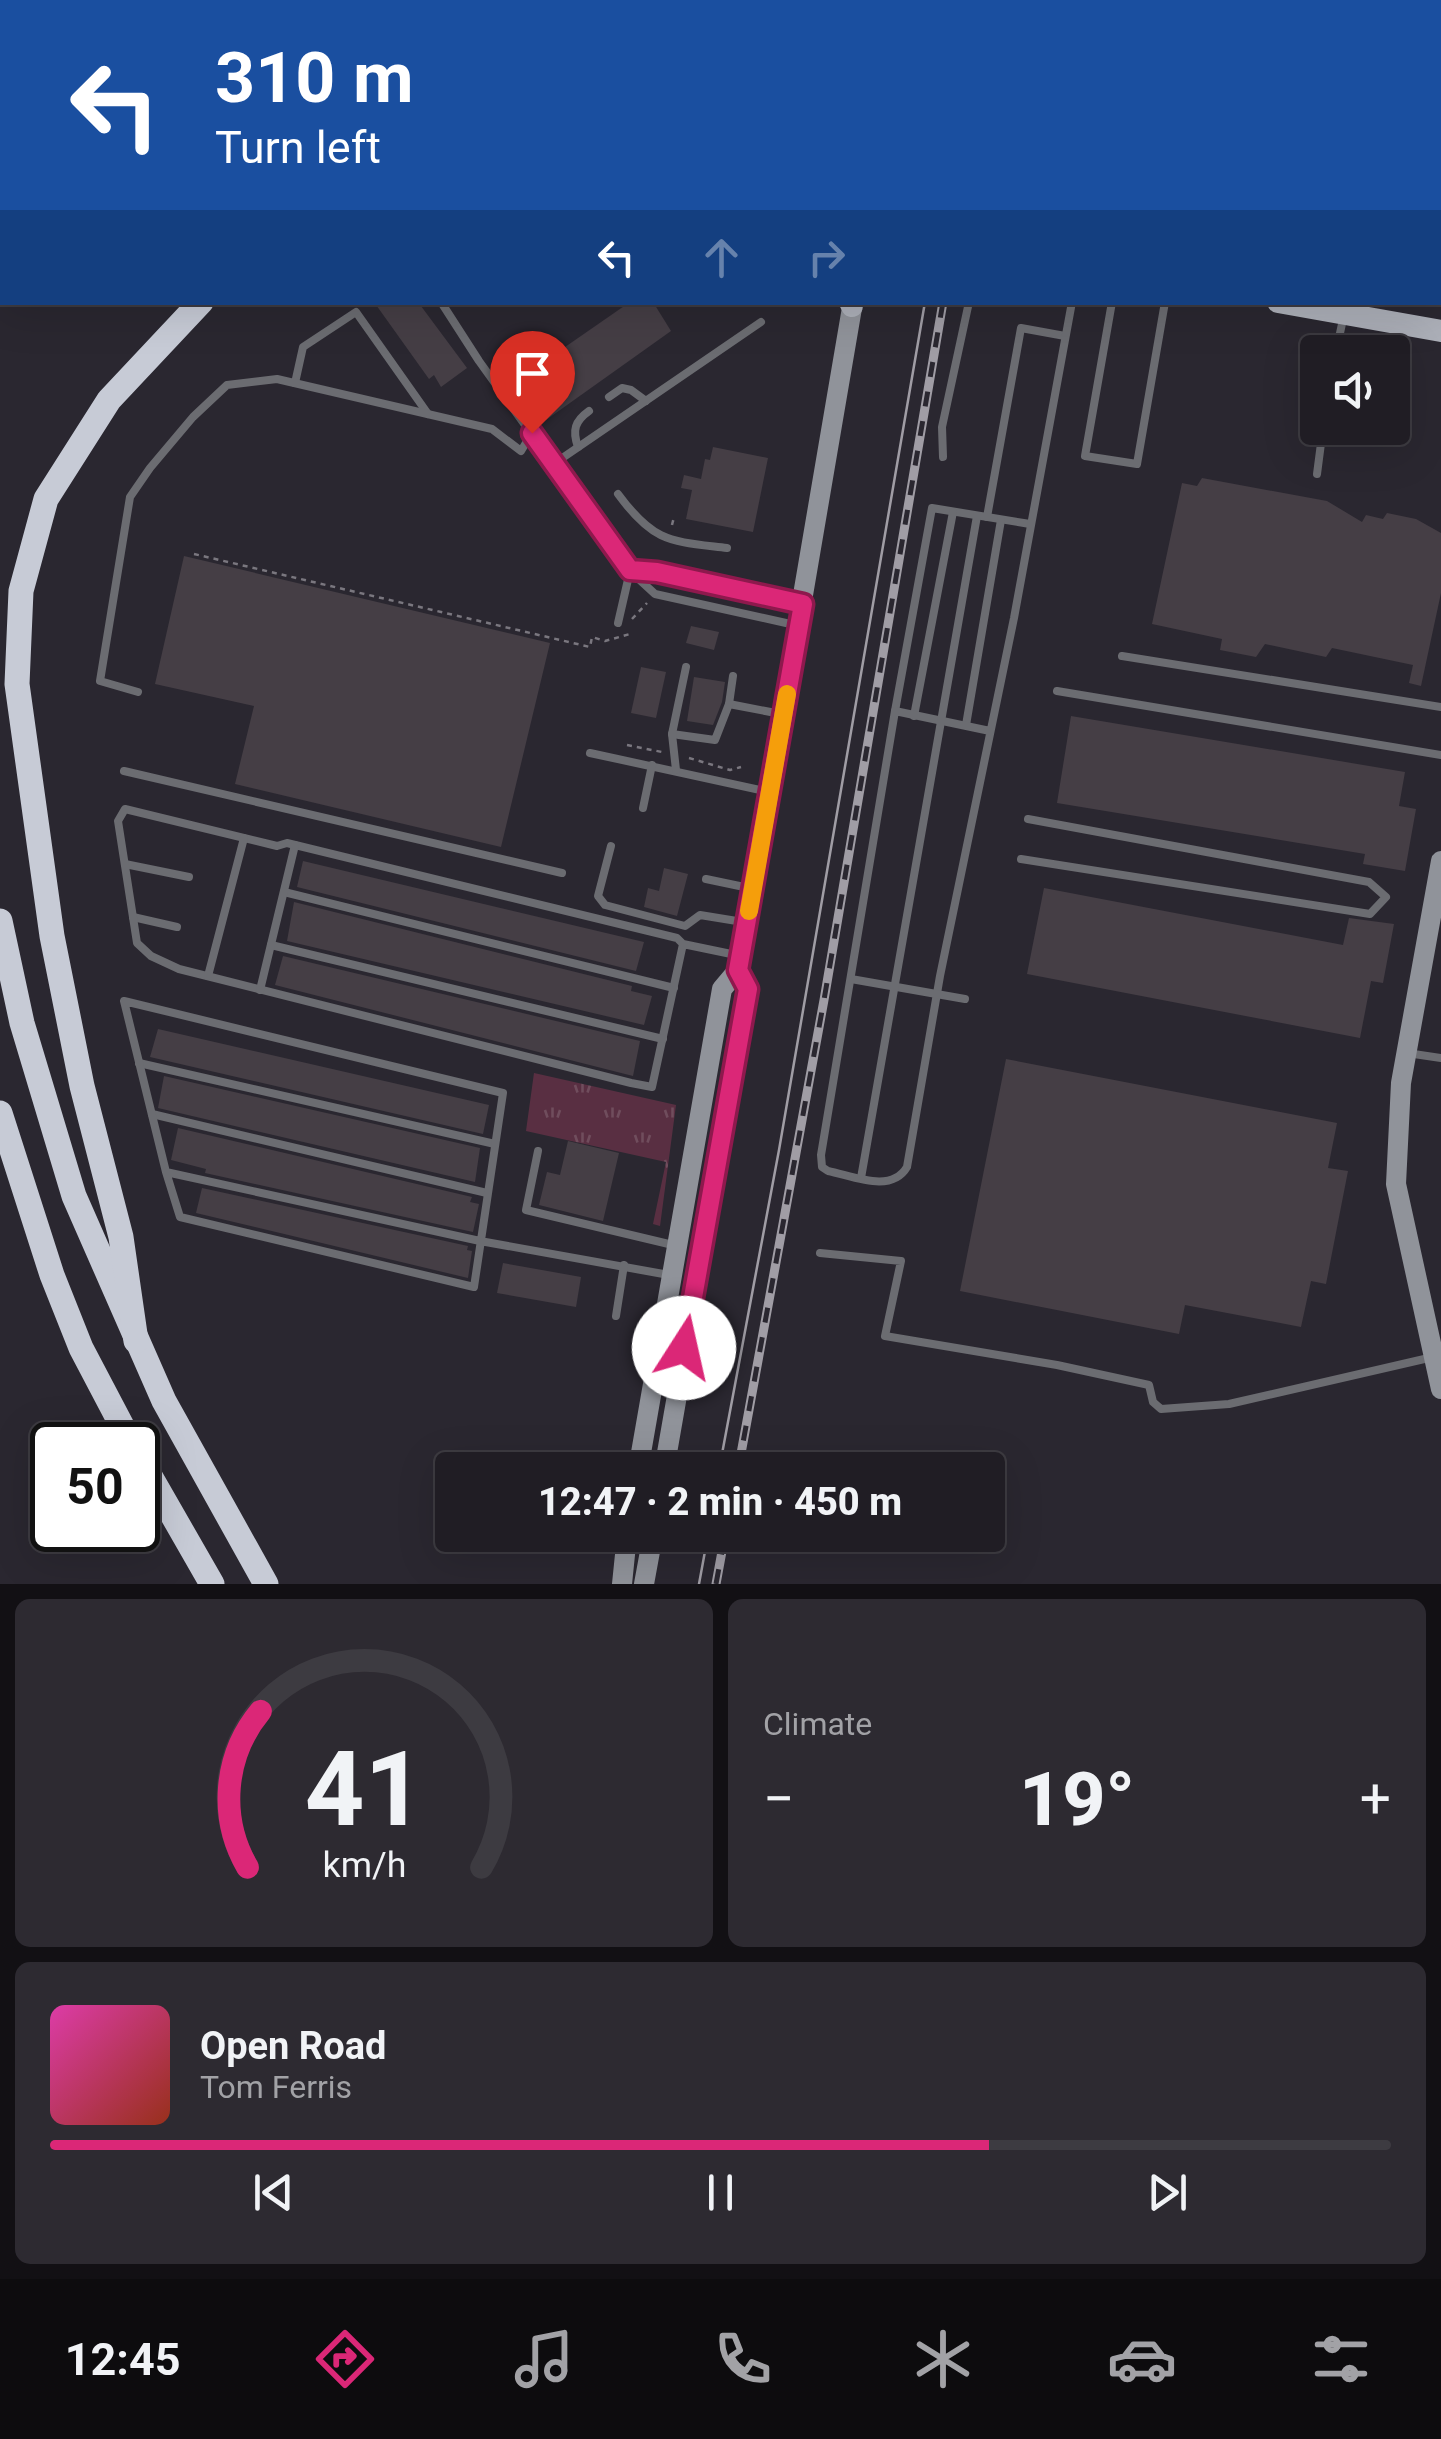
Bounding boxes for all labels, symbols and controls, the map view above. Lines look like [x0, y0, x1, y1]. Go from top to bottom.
text: 310 m [215, 37, 414, 119]
icon: left [50, 40, 180, 170]
text: Turn left [215, 121, 381, 174]
icon: left [589, 230, 644, 285]
icon: ahead [694, 230, 749, 285]
icon: right [799, 230, 854, 285]
pin [490, 331, 575, 434]
map controls [1300, 335, 1410, 445]
button: sound [1300, 335, 1410, 445]
icon: arrive [505, 346, 560, 401]
position arrow [632, 1296, 736, 1400]
speed limit sign: 50 [30, 1422, 160, 1552]
text: 12:47 · 2 min · 450 m [538, 1480, 902, 1524]
text: Climate [763, 1705, 872, 1743]
text: 41 [304, 1729, 424, 1850]
text: 19° [1019, 1755, 1135, 1843]
text: − [763, 1767, 794, 1831]
text: + [1360, 1767, 1391, 1831]
text: km/h [322, 1844, 406, 1886]
text: Open Road [200, 2024, 386, 2068]
text: Tom Ferris [200, 2068, 352, 2106]
icon: previous [246, 2165, 301, 2220]
icon: pause [693, 2165, 748, 2220]
icon: next [1140, 2165, 1195, 2220]
icon: directions [310, 2324, 380, 2394]
icon: music [509, 2324, 579, 2394]
icon: phone [708, 2324, 778, 2394]
icon: climate [908, 2324, 978, 2394]
icon: car [1107, 2324, 1177, 2394]
icon: filters [1306, 2324, 1376, 2394]
text: 12:45 [65, 2333, 181, 2386]

